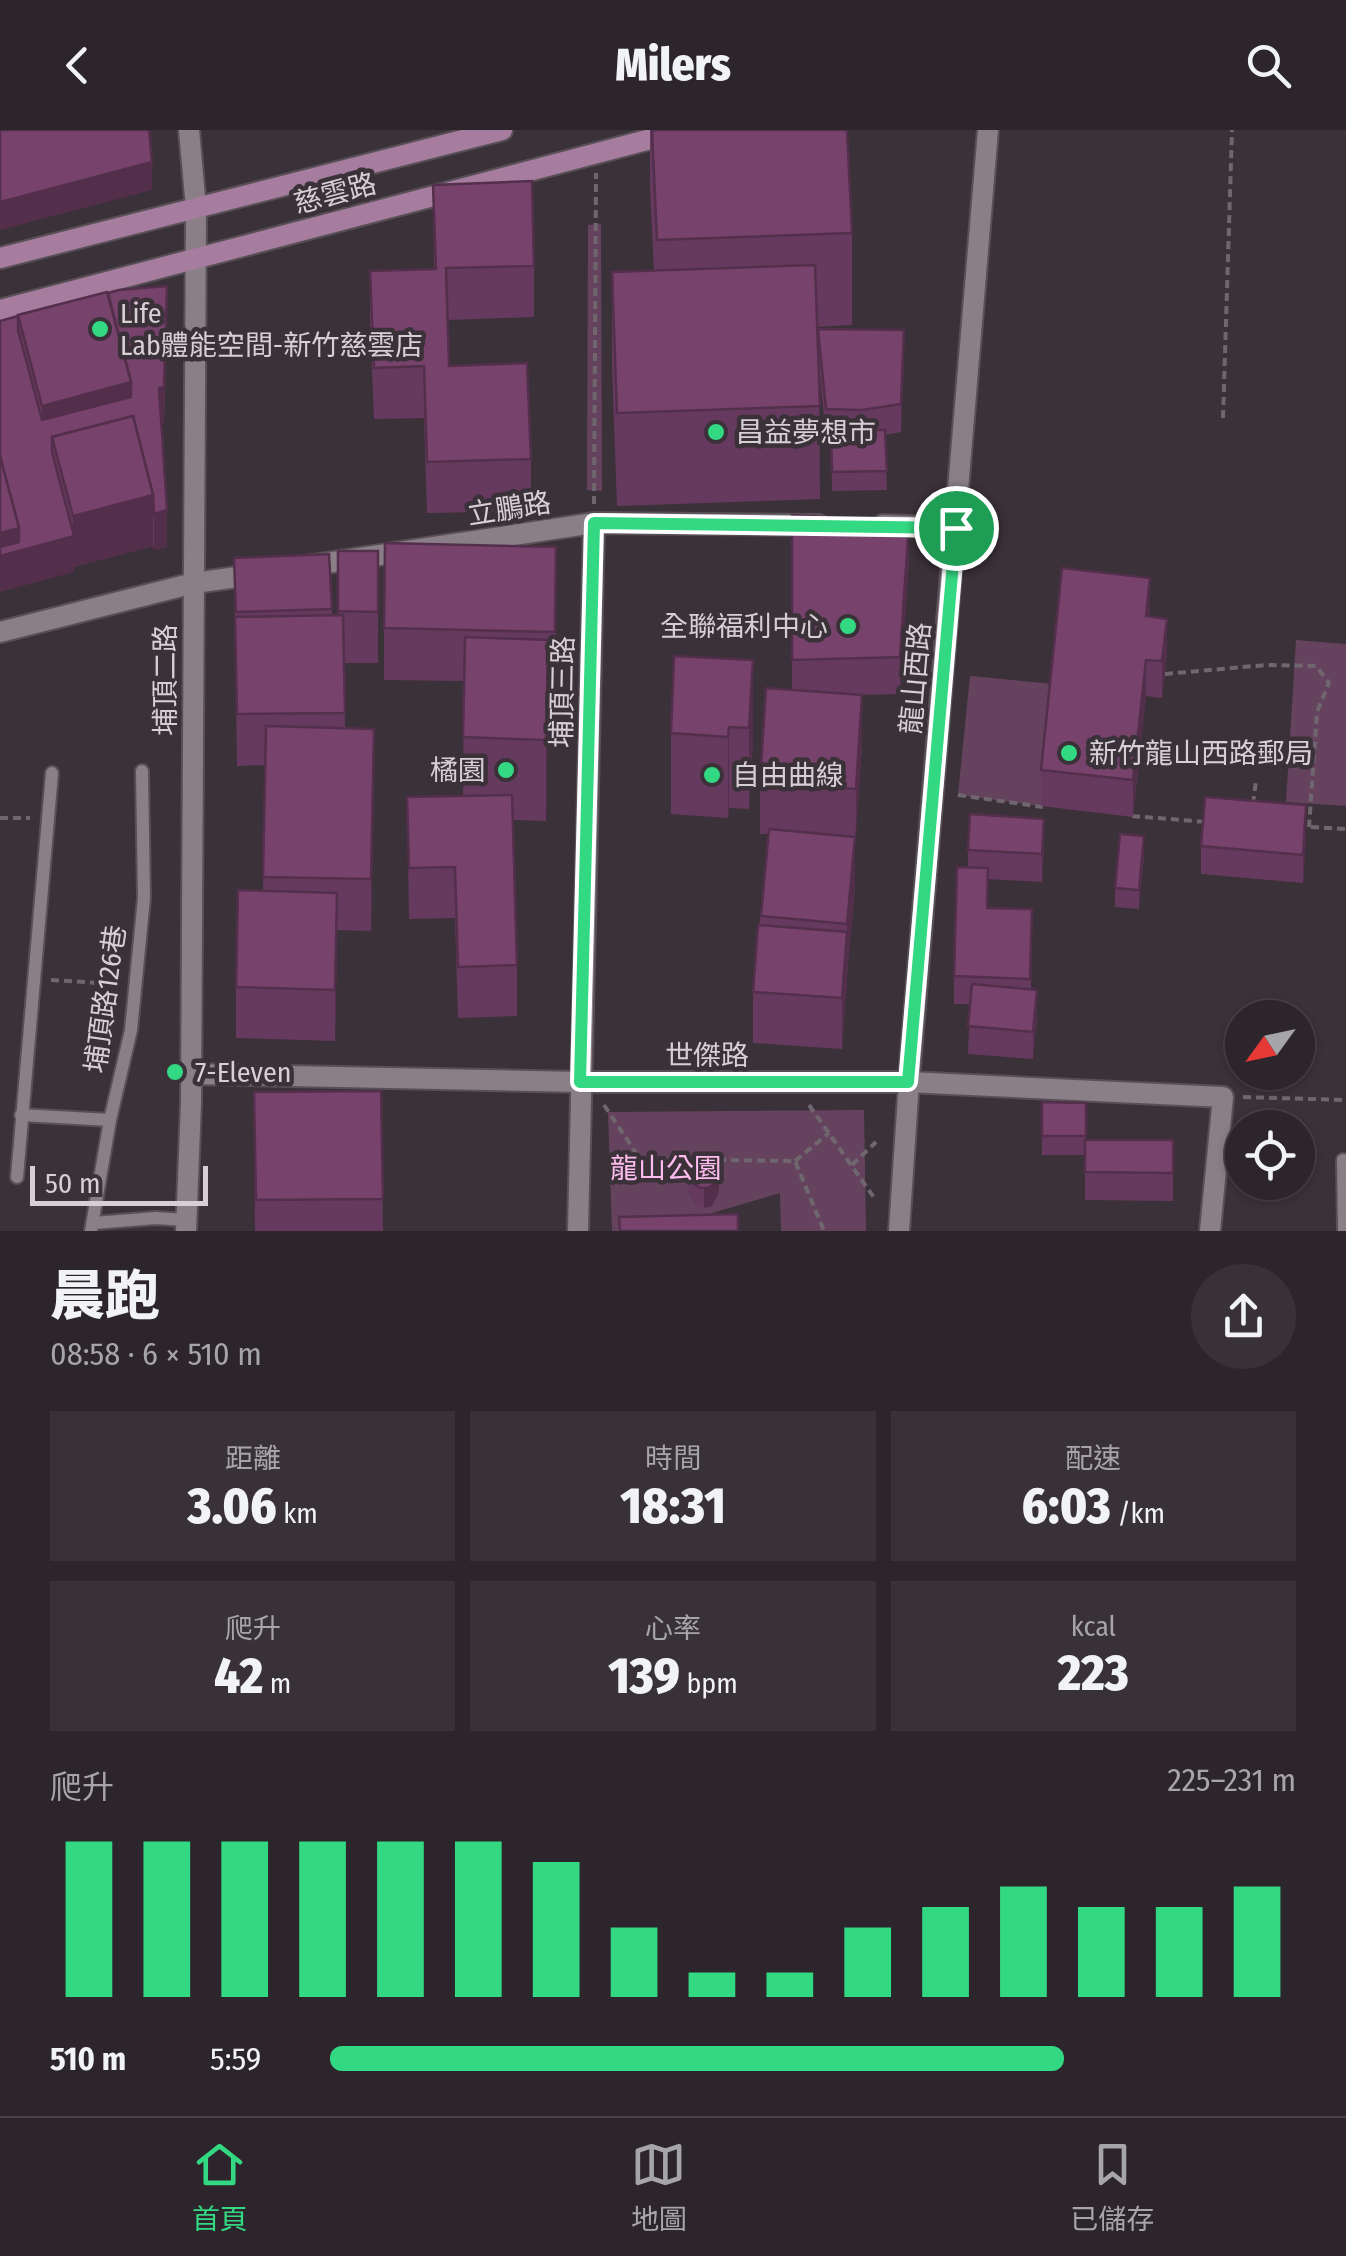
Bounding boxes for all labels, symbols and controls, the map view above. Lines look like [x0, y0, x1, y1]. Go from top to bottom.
icon: back [50, 38, 105, 93]
text: Milers [615, 38, 731, 92]
icon: search [1241, 38, 1296, 93]
street label: 慈雲路 [290, 167, 380, 220]
place label: Life Lab體能空間-新竹慈雲店 [120, 297, 423, 362]
marker: Life Lab體能空間-新竹慈雲店 [89, 318, 111, 340]
place label: 昌益夢想市 [736, 416, 876, 449]
marker: 昌益夢想市 [705, 421, 727, 443]
street label: 立鵬路 [465, 486, 553, 531]
pin [914, 486, 999, 571]
icon: arrive [929, 501, 984, 556]
place label: 全聯福利中心 [660, 610, 828, 643]
marker: 全聯福利中心 [837, 615, 859, 637]
street label: 龍山西路 [894, 621, 937, 735]
street label: 埔頂二路 [149, 624, 182, 736]
street label: 埔頂三路 [545, 636, 580, 748]
place label: 新竹龍山西路郵局 [1089, 737, 1313, 770]
marker: 新竹龍山西路郵局 [1058, 742, 1080, 764]
place label: 橘園 [430, 754, 486, 787]
marker: 橘園 [495, 759, 517, 781]
place label: 自由曲線 [732, 759, 844, 792]
marker: 自由曲線 [701, 764, 723, 786]
street label: 埔頂路126巷 [79, 923, 132, 1075]
north arrow [1225, 1000, 1315, 1090]
map controls [1225, 1000, 1315, 1200]
street label: 世傑路 [665, 1039, 749, 1072]
place label: 7-Eleven [195, 1056, 292, 1089]
marker: 7-Eleven [164, 1061, 186, 1083]
button: locate [1225, 1110, 1315, 1200]
park label: 龍山公園 [610, 1152, 722, 1185]
scale bar [30, 1161, 208, 1206]
text: 50 m [45, 1167, 101, 1200]
text: 晨跑 [50, 1264, 160, 1330]
button: share [1191, 1264, 1296, 1369]
text: 08:58 · 6 × 510 m [50, 1335, 262, 1373]
text: 距離 [225, 1442, 281, 1475]
text: 時間 [645, 1442, 701, 1475]
text: 配速 [1065, 1442, 1121, 1475]
text: 3.06 [188, 1476, 277, 1536]
text: 18:31 [620, 1476, 726, 1536]
text: 6:03 [1022, 1476, 1111, 1536]
text: km [277, 1497, 318, 1530]
text: /km [1111, 1497, 1165, 1530]
text: kcal [1071, 1610, 1116, 1643]
text: 爬升 [225, 1612, 281, 1645]
text: 心率 [645, 1612, 701, 1645]
text: 223 [1058, 1643, 1129, 1703]
text: 42 [214, 1646, 263, 1706]
text: 139 [608, 1646, 680, 1706]
text: m [263, 1667, 291, 1700]
text: bpm [680, 1667, 738, 1700]
text: 225–231 m [1168, 1761, 1296, 1799]
text: 爬升 [50, 1768, 114, 1806]
text: 510 m [50, 2040, 126, 2078]
text: 5:59 [210, 2040, 261, 2078]
tab: 首頁 [192, 2137, 248, 2237]
tab: 地圖 [631, 2137, 687, 2237]
tab: 已儲存 [1070, 2137, 1154, 2237]

